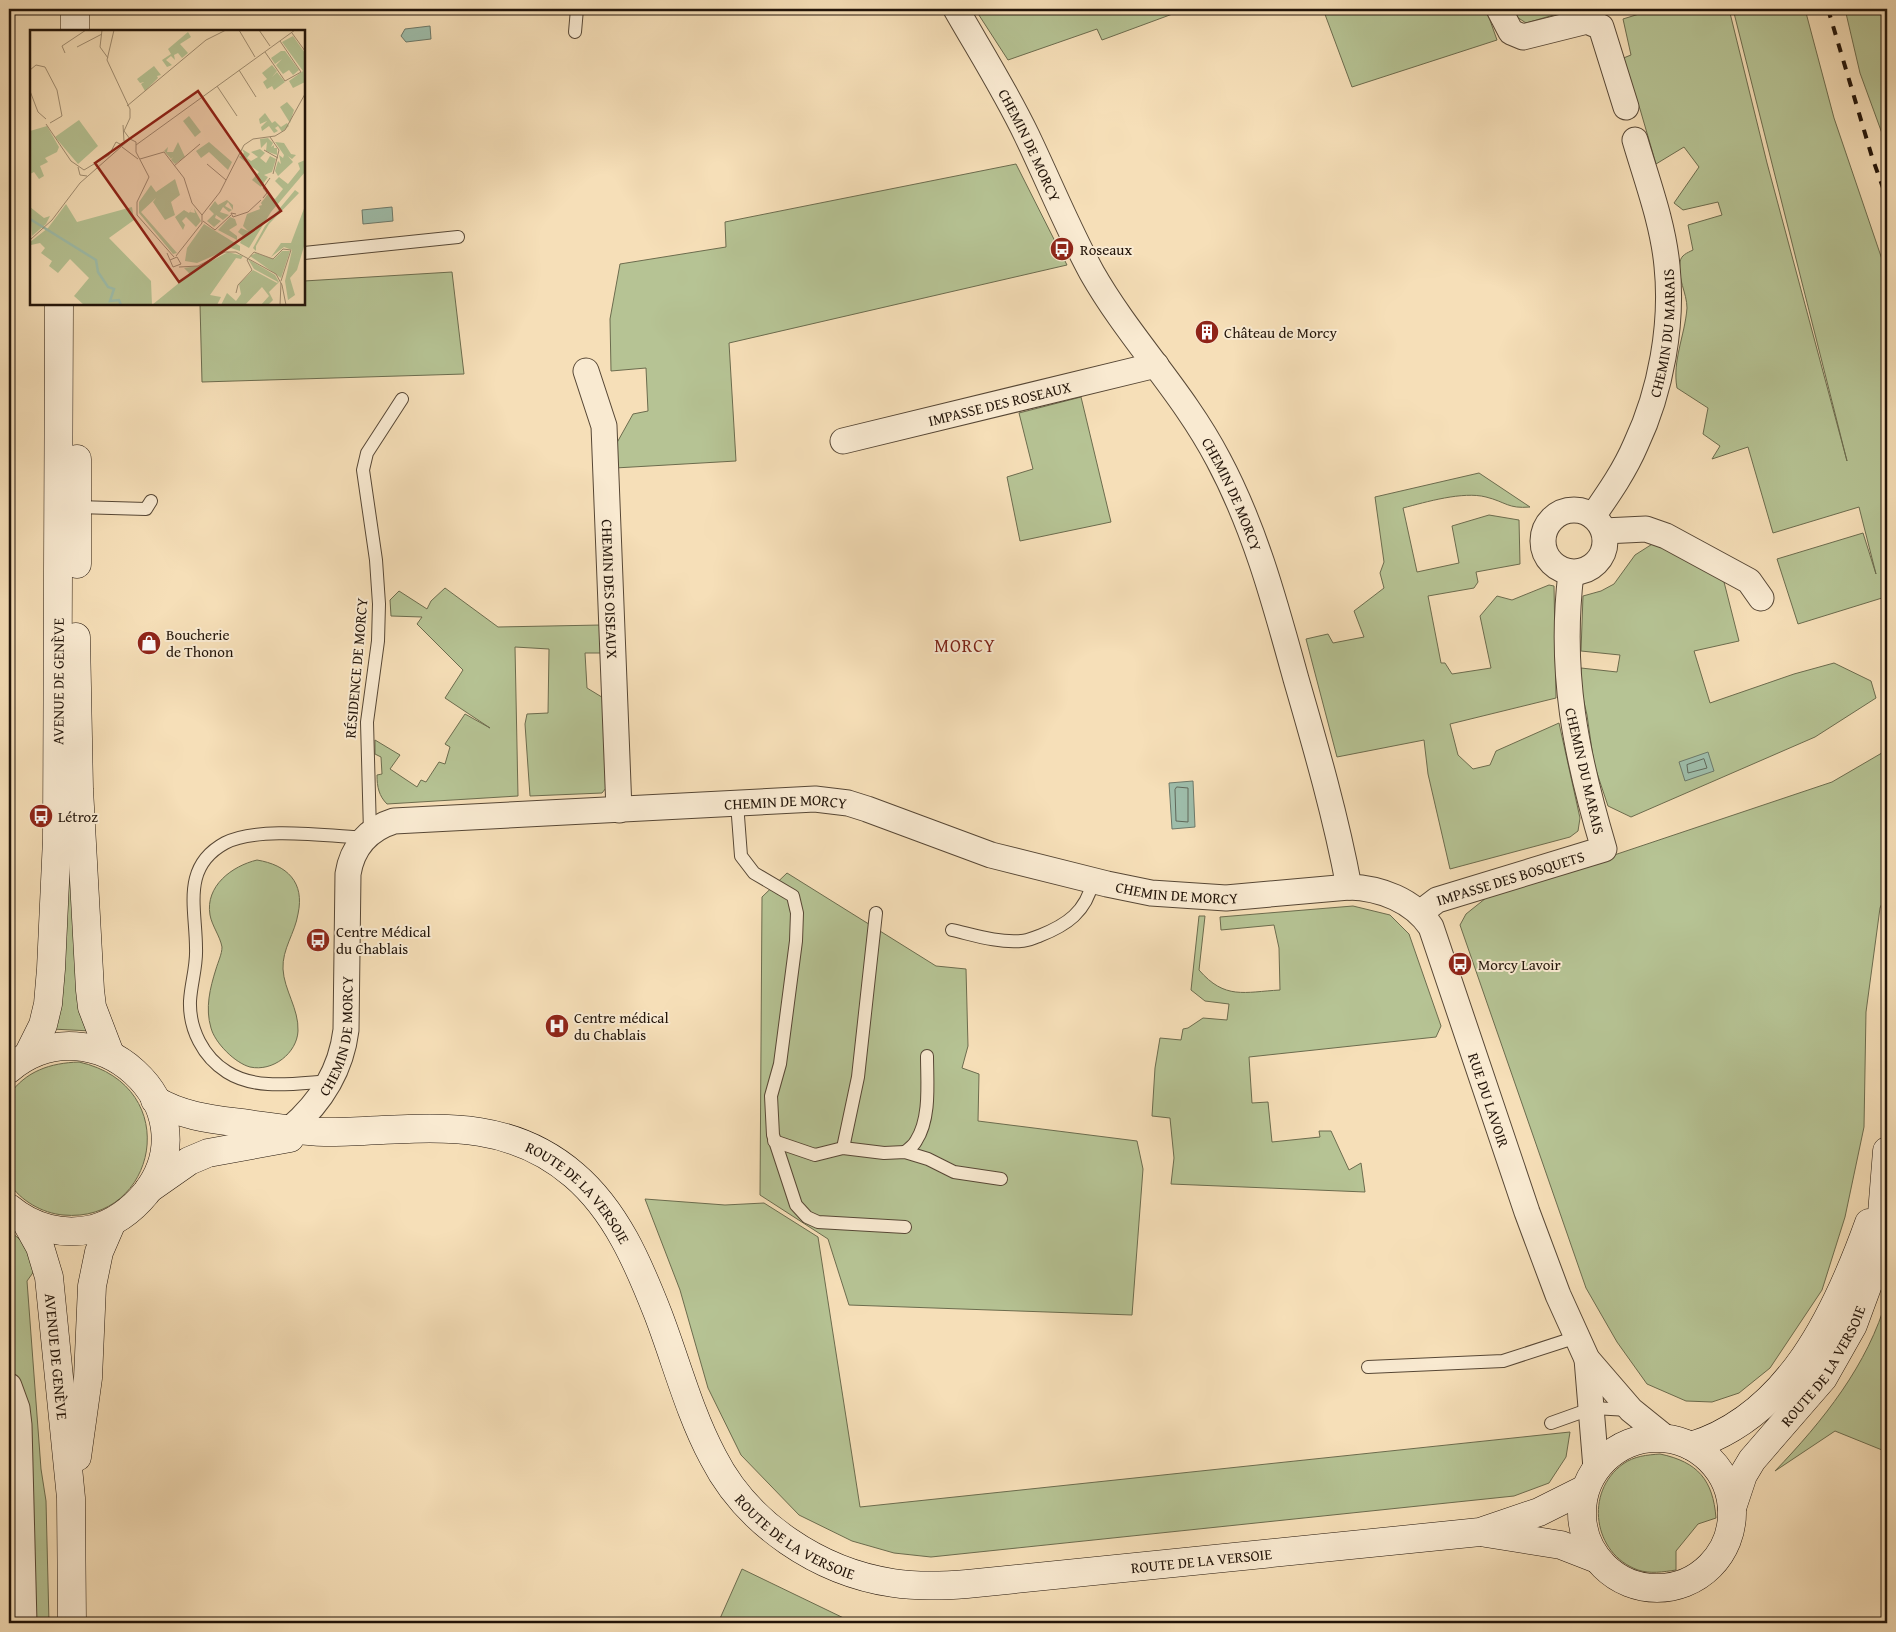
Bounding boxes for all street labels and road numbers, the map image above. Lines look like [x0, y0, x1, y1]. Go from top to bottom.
street label: CHEMIN DE MORCY [994, 85, 1066, 205]
street label: CHEMIN DU MARAIS [1644, 268, 1679, 400]
street label: IMPASSE DES ROSEAUX [926, 375, 1074, 431]
street label: CHEMIN DE MORCY [1197, 433, 1267, 554]
street label: CHEMIN DES OISEAUX [597, 519, 624, 660]
street label: RÉSIDENCE DE MORCY [339, 597, 373, 739]
street label: AVENUE DE GENÈVE [47, 617, 68, 745]
street label: CHEMIN DU MARAIS [1560, 706, 1610, 836]
street label: CHEMIN DE MORCY [724, 788, 848, 814]
street label: IMPASSE DES BOSQUETS [1434, 845, 1587, 910]
street label: CHEMIN DE MORCY [1114, 876, 1239, 909]
street label: CHEMIN DE MORCY [313, 976, 357, 1100]
street label: RUE DU LAVOIR [1464, 1050, 1515, 1150]
street label: ROUTE DE LA VERSOIE [522, 1136, 636, 1248]
street label: AVENUE DE GENÈVE [40, 1292, 74, 1421]
street label: ROUTE DE LA VERSOIE [1775, 1302, 1870, 1431]
street label: ROUTE DE LA VERSOIE [731, 1489, 858, 1584]
street label: ROUTE DE LA VERSOIE [1130, 1543, 1273, 1578]

